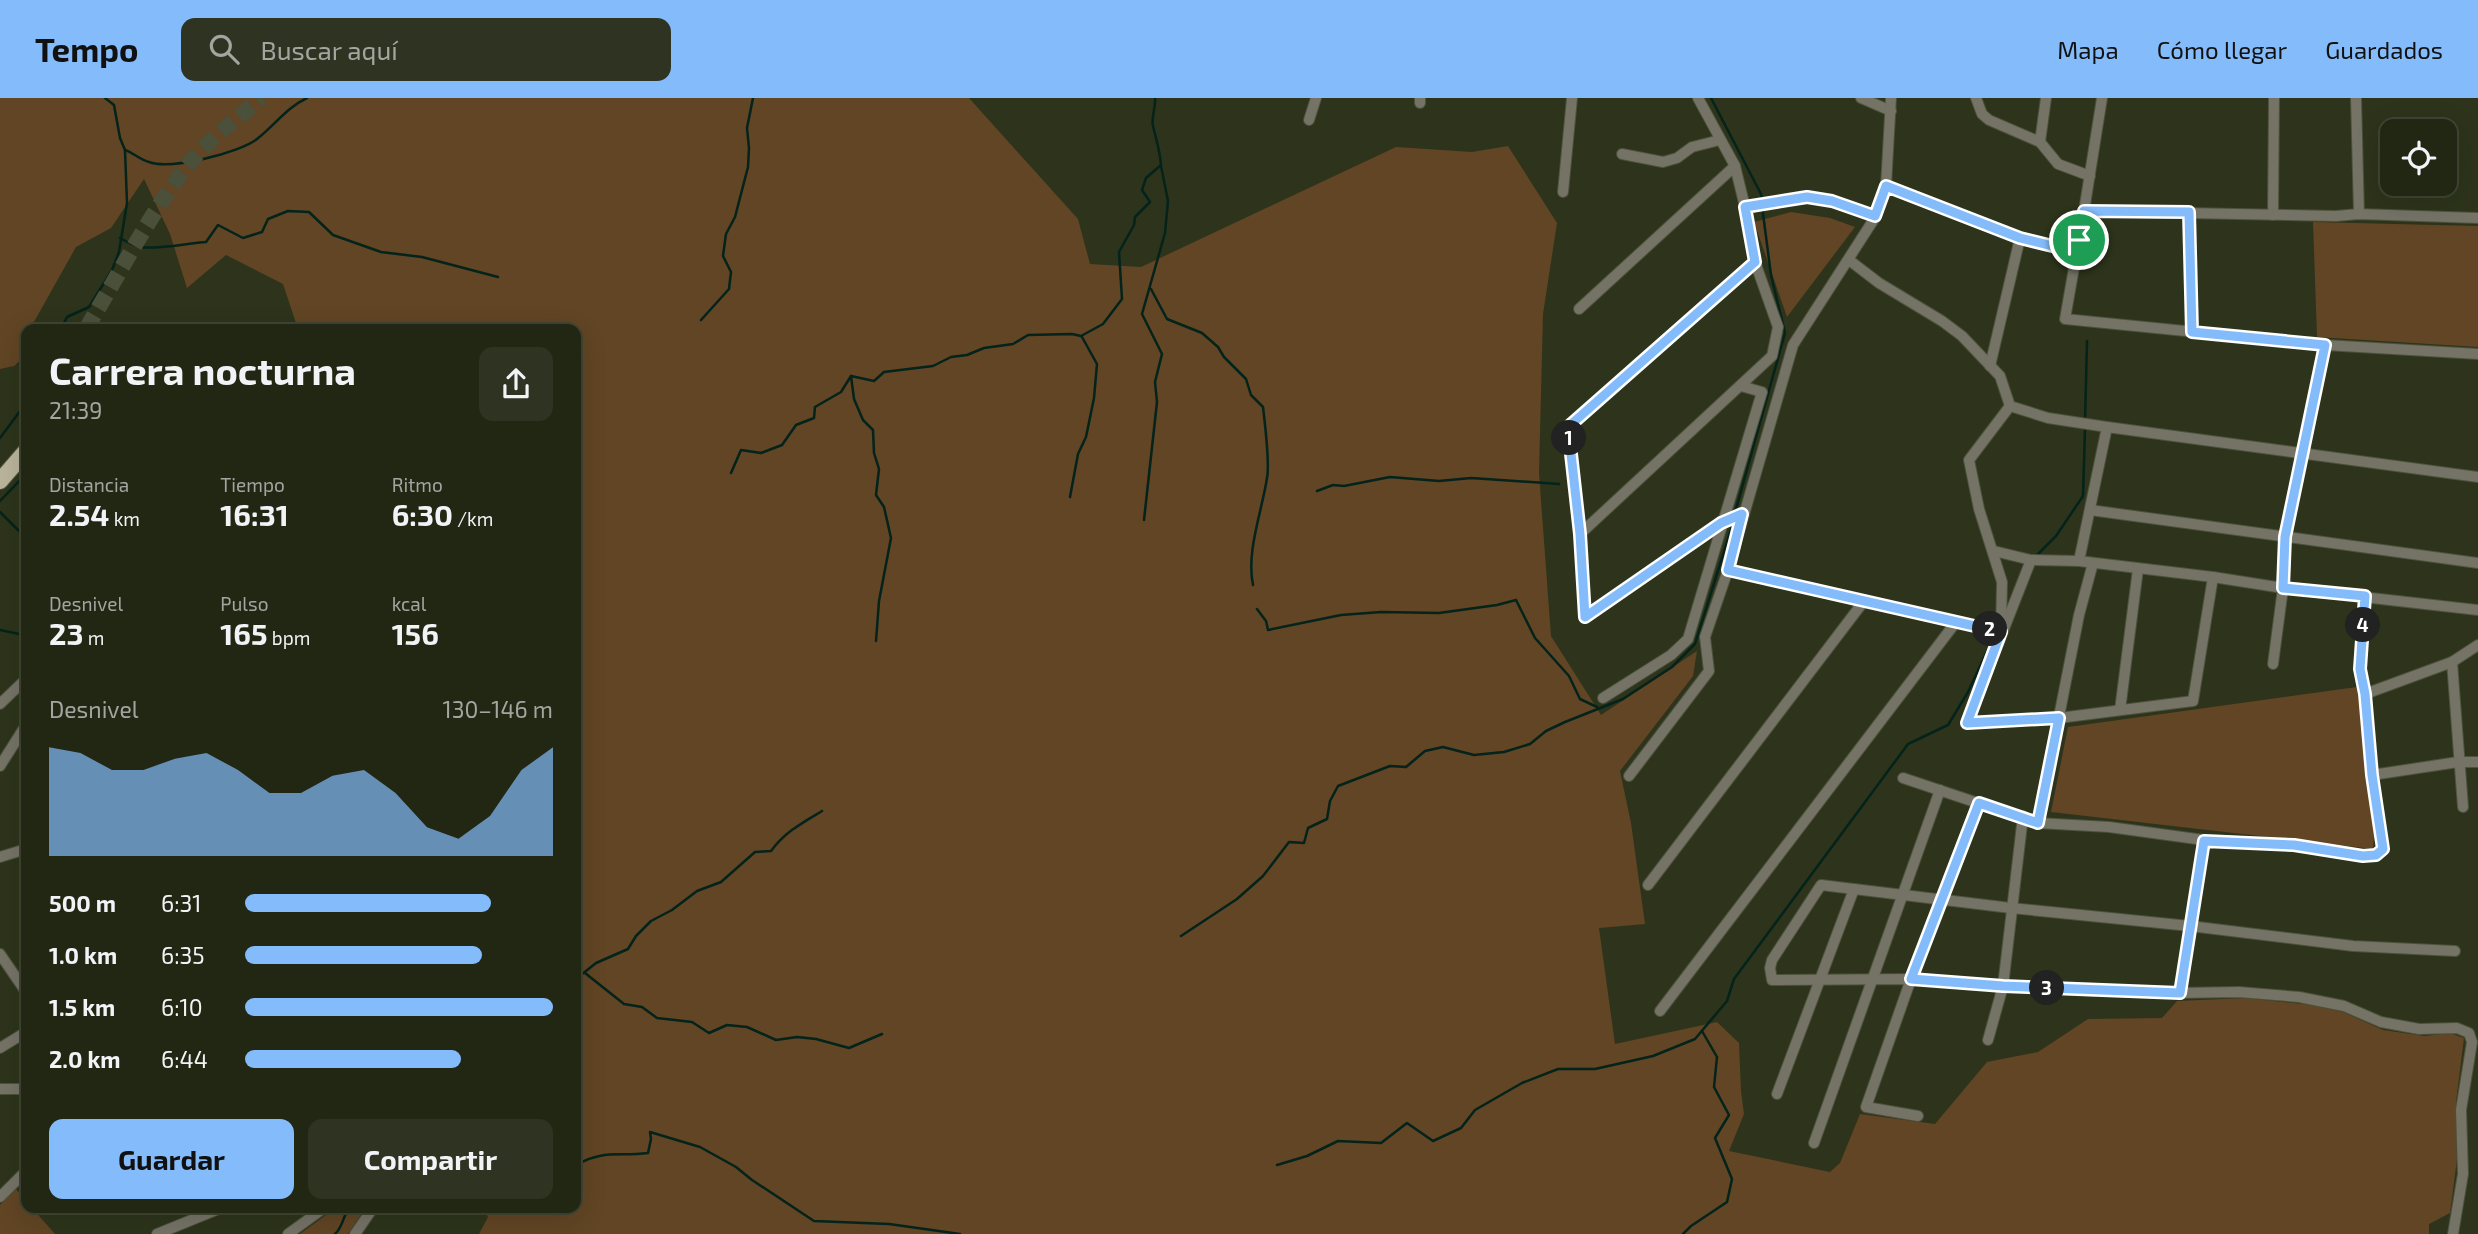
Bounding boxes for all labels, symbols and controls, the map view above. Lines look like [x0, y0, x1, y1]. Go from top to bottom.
search box [181, 18, 671, 81]
text: Tempo [35, 29, 139, 69]
icon: search [205, 30, 243, 68]
text: Buscar aquí [261, 34, 398, 65]
text: Mapa [2057, 35, 2119, 64]
text: Cómo llegar [2157, 35, 2287, 64]
text: Guardados [2325, 35, 2443, 64]
map controls [2380, 119, 2457, 196]
button: locate [2380, 119, 2457, 196]
pin [2049, 210, 2109, 270]
icon: arrive [2060, 221, 2098, 259]
text: Carrera nocturna [49, 347, 356, 393]
button: share [479, 347, 553, 421]
text: 21:39 [49, 396, 102, 424]
pin: 1 [1552, 420, 1586, 456]
text: 1 [1564, 426, 1573, 449]
text: Distancia [49, 473, 129, 496]
text: Tiempo [220, 473, 285, 496]
text: Ritmo [392, 473, 443, 496]
text: 2.54 [49, 496, 109, 532]
text: 16:31 [220, 496, 289, 532]
text: 6:30 [392, 496, 453, 532]
text: km [109, 507, 140, 530]
text: /km [453, 507, 493, 530]
text: Desnivel [49, 592, 123, 615]
text: Pulso [220, 592, 268, 615]
text: kcal [392, 592, 426, 615]
pin: 4 [2346, 608, 2380, 642]
pin: 2 [1972, 612, 2008, 646]
text: 4 [2356, 613, 2369, 636]
text: 23 [49, 615, 83, 651]
text: 165 [220, 615, 268, 651]
text: 156 [392, 615, 439, 651]
text: 2 [1984, 617, 1995, 640]
text: m [83, 626, 104, 649]
text: bpm [268, 626, 310, 649]
text: Desnivel [49, 695, 139, 723]
text: 130–146 m [443, 695, 553, 723]
text: 500 m [49, 889, 116, 917]
text: 6:31 [161, 889, 202, 917]
text: 1.0 km [49, 941, 117, 969]
text: 6:35 [161, 941, 205, 969]
pin: 3 [2030, 970, 2064, 1006]
text: 3 [2041, 976, 2052, 999]
text: 1.5 km [49, 993, 115, 1021]
text: 6:10 [161, 993, 203, 1021]
text: 2.0 km [49, 1045, 121, 1073]
text: 6:44 [161, 1045, 208, 1073]
button: Guardar [49, 1119, 294, 1199]
button: Compartir [308, 1119, 553, 1199]

